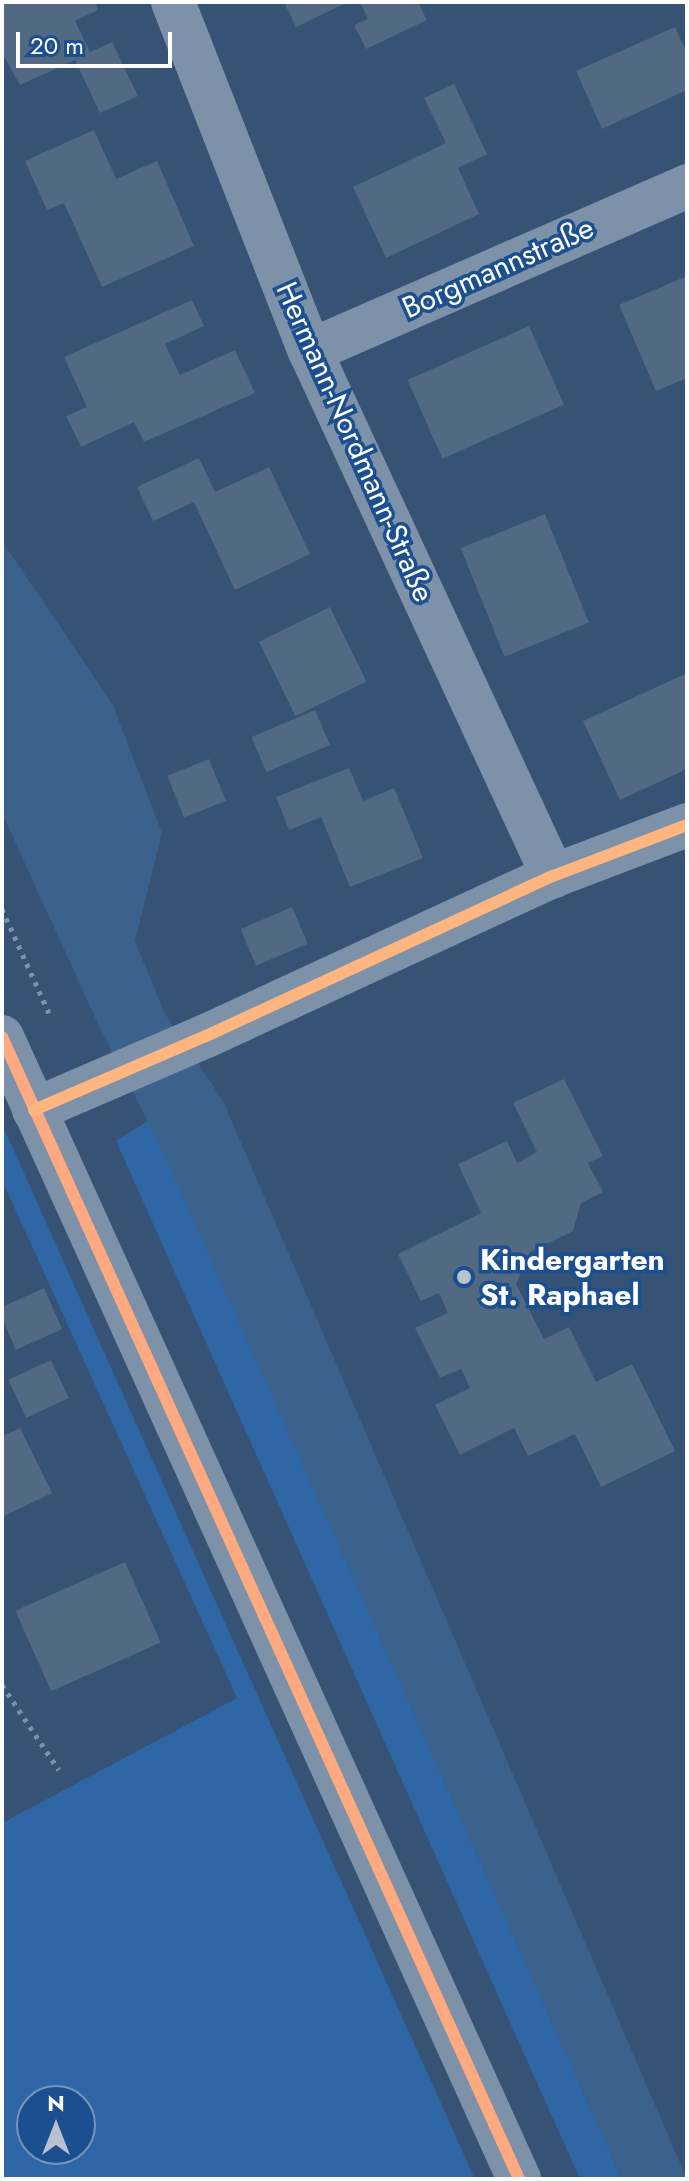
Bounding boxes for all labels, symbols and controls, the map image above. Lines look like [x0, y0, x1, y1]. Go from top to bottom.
scale bar [20, 16, 176, 66]
text: 20 m [30, 28, 84, 63]
street label: Borgmannstraße [397, 210, 599, 326]
street label: Hermann-Nordmann-Straße [268, 277, 442, 607]
place label: Kindergarten St. Raphael [480, 1242, 665, 1312]
marker: Kindergarten St. Raphael [455, 1268, 473, 1286]
north arrow [16, 2085, 96, 2165]
text: N [47, 2087, 65, 2119]

